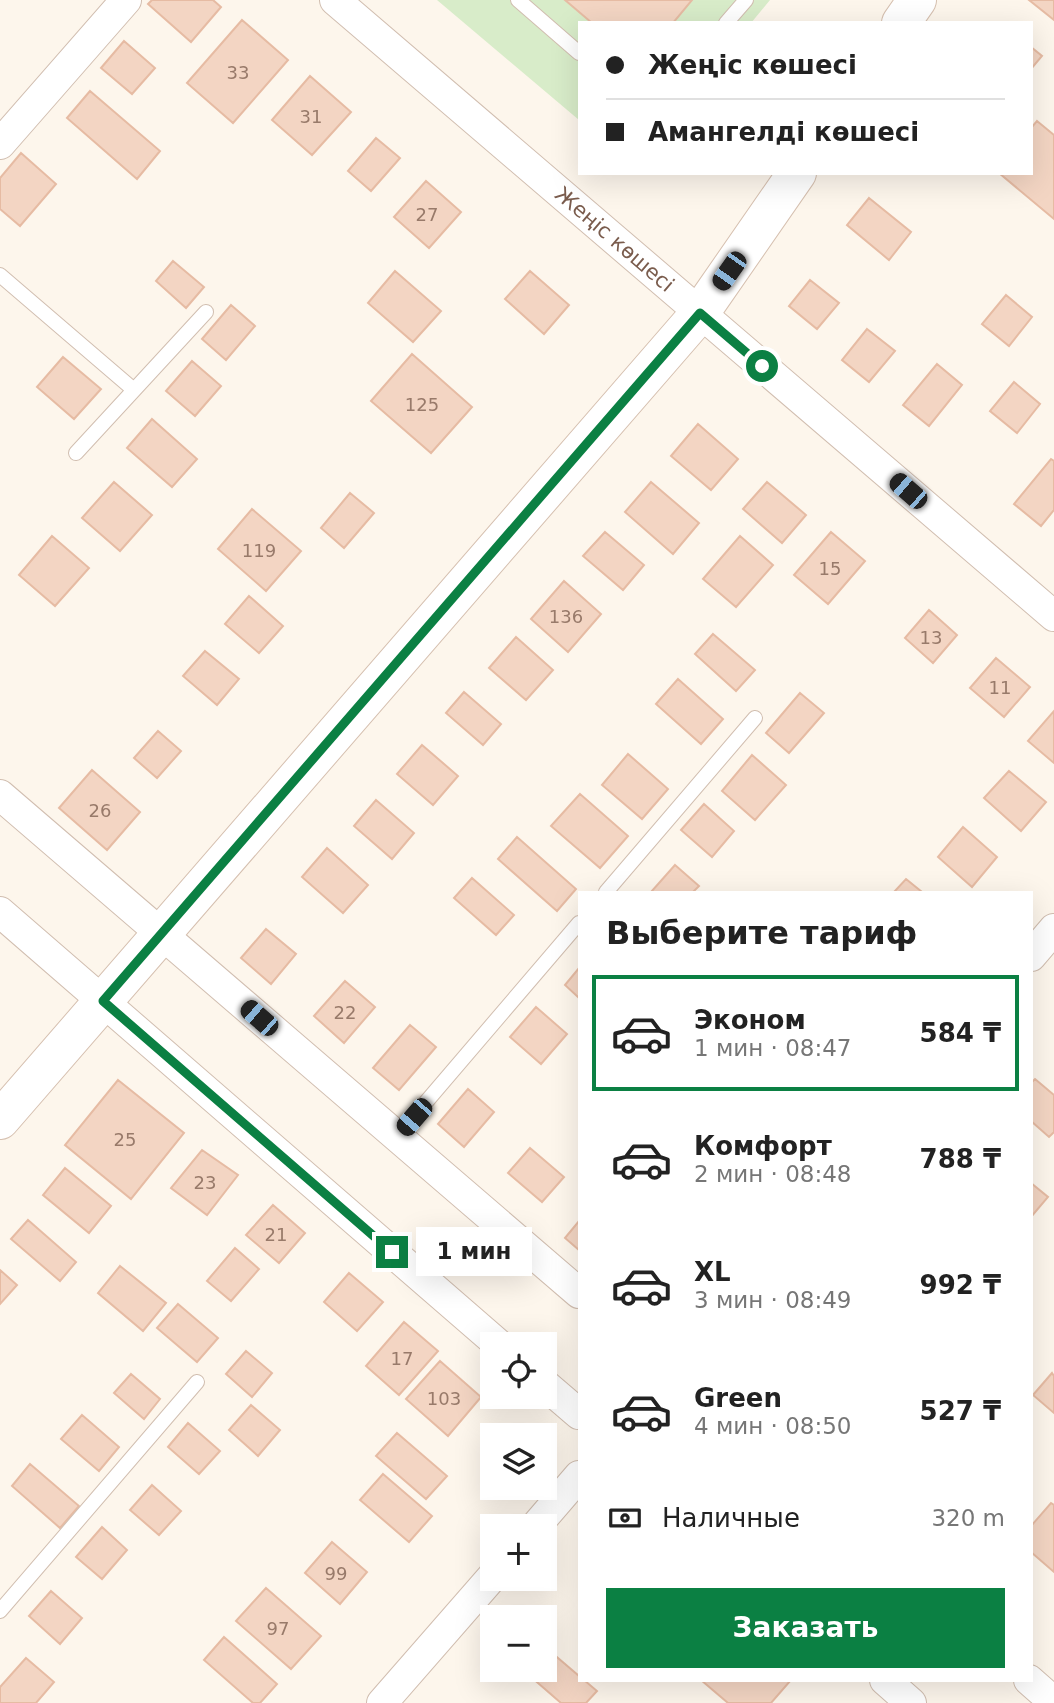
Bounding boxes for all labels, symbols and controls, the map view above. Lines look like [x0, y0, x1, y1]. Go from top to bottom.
text: Жеңіс көшесі [648, 50, 857, 80]
house number: 33 [227, 62, 249, 83]
house number: 31 [300, 106, 322, 127]
text: Амангелді көшесі [648, 117, 919, 147]
street label: Жеңіс көшесі [550, 182, 679, 297]
house number: 27 [416, 204, 438, 225]
car [709, 248, 750, 294]
route start [746, 350, 778, 382]
house number: 125 [405, 394, 439, 415]
car [886, 469, 931, 513]
house number: 119 [242, 540, 276, 561]
house number: 15 [819, 558, 841, 579]
house number: 136 [549, 606, 583, 627]
house number: 13 [920, 627, 942, 648]
house number: 11 [989, 677, 1011, 698]
house number: 26 [89, 800, 111, 821]
text: Выберите тариф [606, 914, 917, 952]
car [237, 996, 282, 1040]
house number: 22 [334, 1002, 356, 1023]
icon: car [610, 1002, 673, 1065]
text: Эконом [694, 1005, 806, 1035]
text: 584 ₸ [920, 1018, 1001, 1048]
text: 1 мин · 08:47 [694, 1035, 852, 1061]
car [393, 1094, 436, 1140]
icon: car [610, 1128, 673, 1191]
house number: 25 [114, 1129, 136, 1150]
text: Комфорт [694, 1131, 832, 1161]
text: 788 ₸ [920, 1144, 1001, 1174]
text: 2 мин · 08:48 [694, 1161, 852, 1187]
house number: 23 [194, 1172, 216, 1193]
house number: 21 [265, 1224, 287, 1245]
callout: 1 мин [416, 1228, 532, 1276]
route end [376, 1236, 408, 1268]
text: 1 мин [437, 1238, 511, 1264]
icon: car [610, 1254, 673, 1317]
text: XL [694, 1257, 731, 1287]
text: 992 ₸ [920, 1270, 1001, 1300]
text: 3 мин · 08:49 [694, 1287, 852, 1313]
map controls [480, 1332, 557, 1682]
button: locate [480, 1332, 557, 1409]
house number: 17 [391, 1348, 413, 1369]
icon: car [610, 1380, 673, 1443]
text: Green [694, 1383, 782, 1413]
house number: 103 [427, 1388, 461, 1409]
text: 527 ₸ [920, 1396, 1001, 1426]
text: 4 мин · 08:50 [694, 1413, 852, 1439]
button: layers [480, 1423, 557, 1500]
icon: cash [606, 1499, 644, 1537]
text: Наличные [662, 1503, 800, 1533]
text: 320 m [931, 1505, 1005, 1531]
button: + [480, 1514, 557, 1591]
house number: 99 [325, 1563, 347, 1584]
button: Заказать [606, 1588, 1005, 1668]
button: − [480, 1605, 557, 1682]
house number: 97 [267, 1618, 289, 1639]

